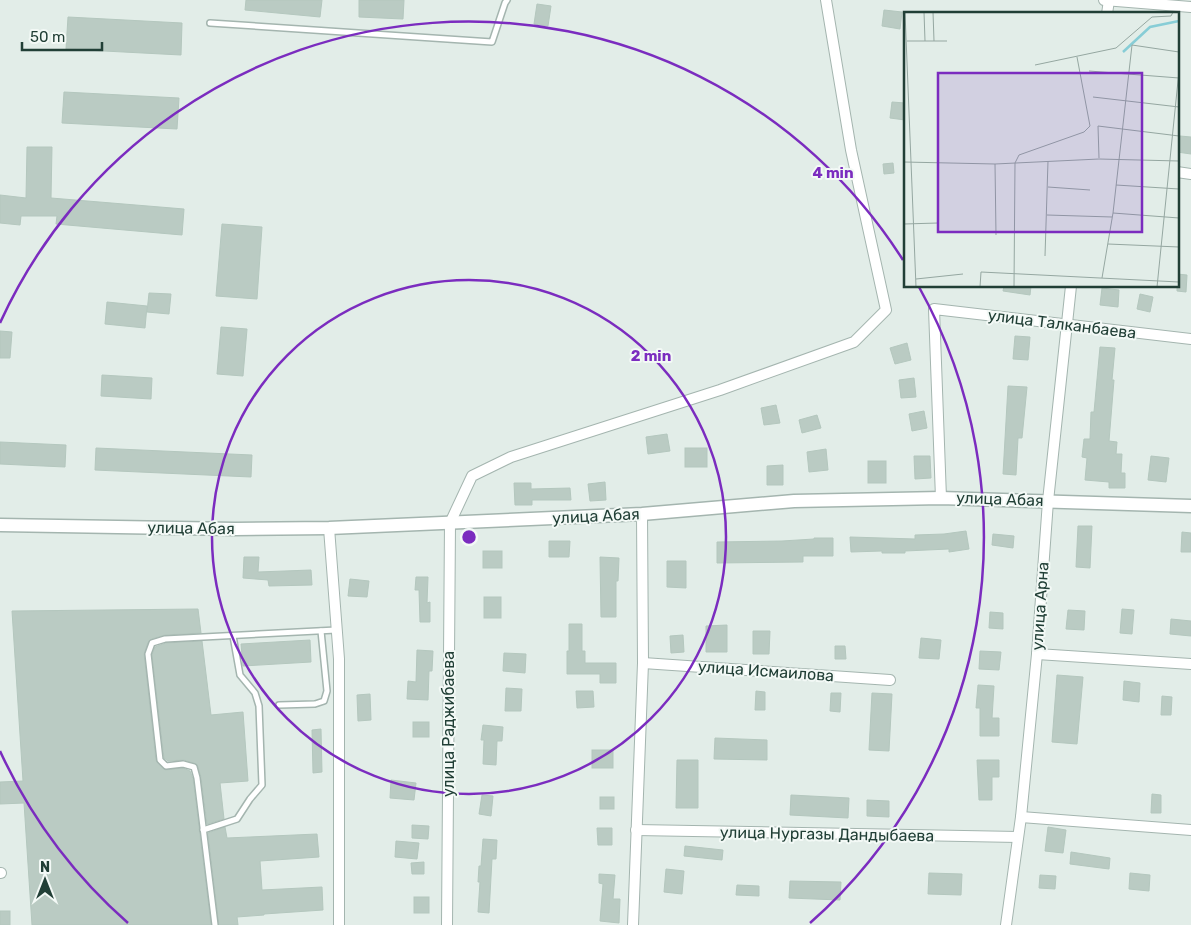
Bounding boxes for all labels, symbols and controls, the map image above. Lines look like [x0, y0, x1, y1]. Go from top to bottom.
inset map [904, 12, 1178, 288]
scale bar [22, 20, 102, 52]
text: 50 m [30, 28, 65, 46]
text: 4 min [812, 164, 854, 182]
street label: улица Талканбаева [987, 305, 1137, 343]
text: 2 min [631, 347, 671, 365]
street label: улица Абая [956, 488, 1044, 510]
street label: улица Абая [552, 504, 640, 528]
street label: улица Абая [147, 518, 235, 538]
centre of rings [460, 528, 478, 546]
street label: улица Арна [1027, 561, 1053, 651]
street label: улица Раджибаева [439, 651, 458, 797]
street label: улица Исмаилова [697, 657, 835, 685]
street label: улица Нургазы Дандыбаева [720, 823, 934, 845]
north arrow [20, 855, 70, 905]
text: N [40, 859, 50, 876]

